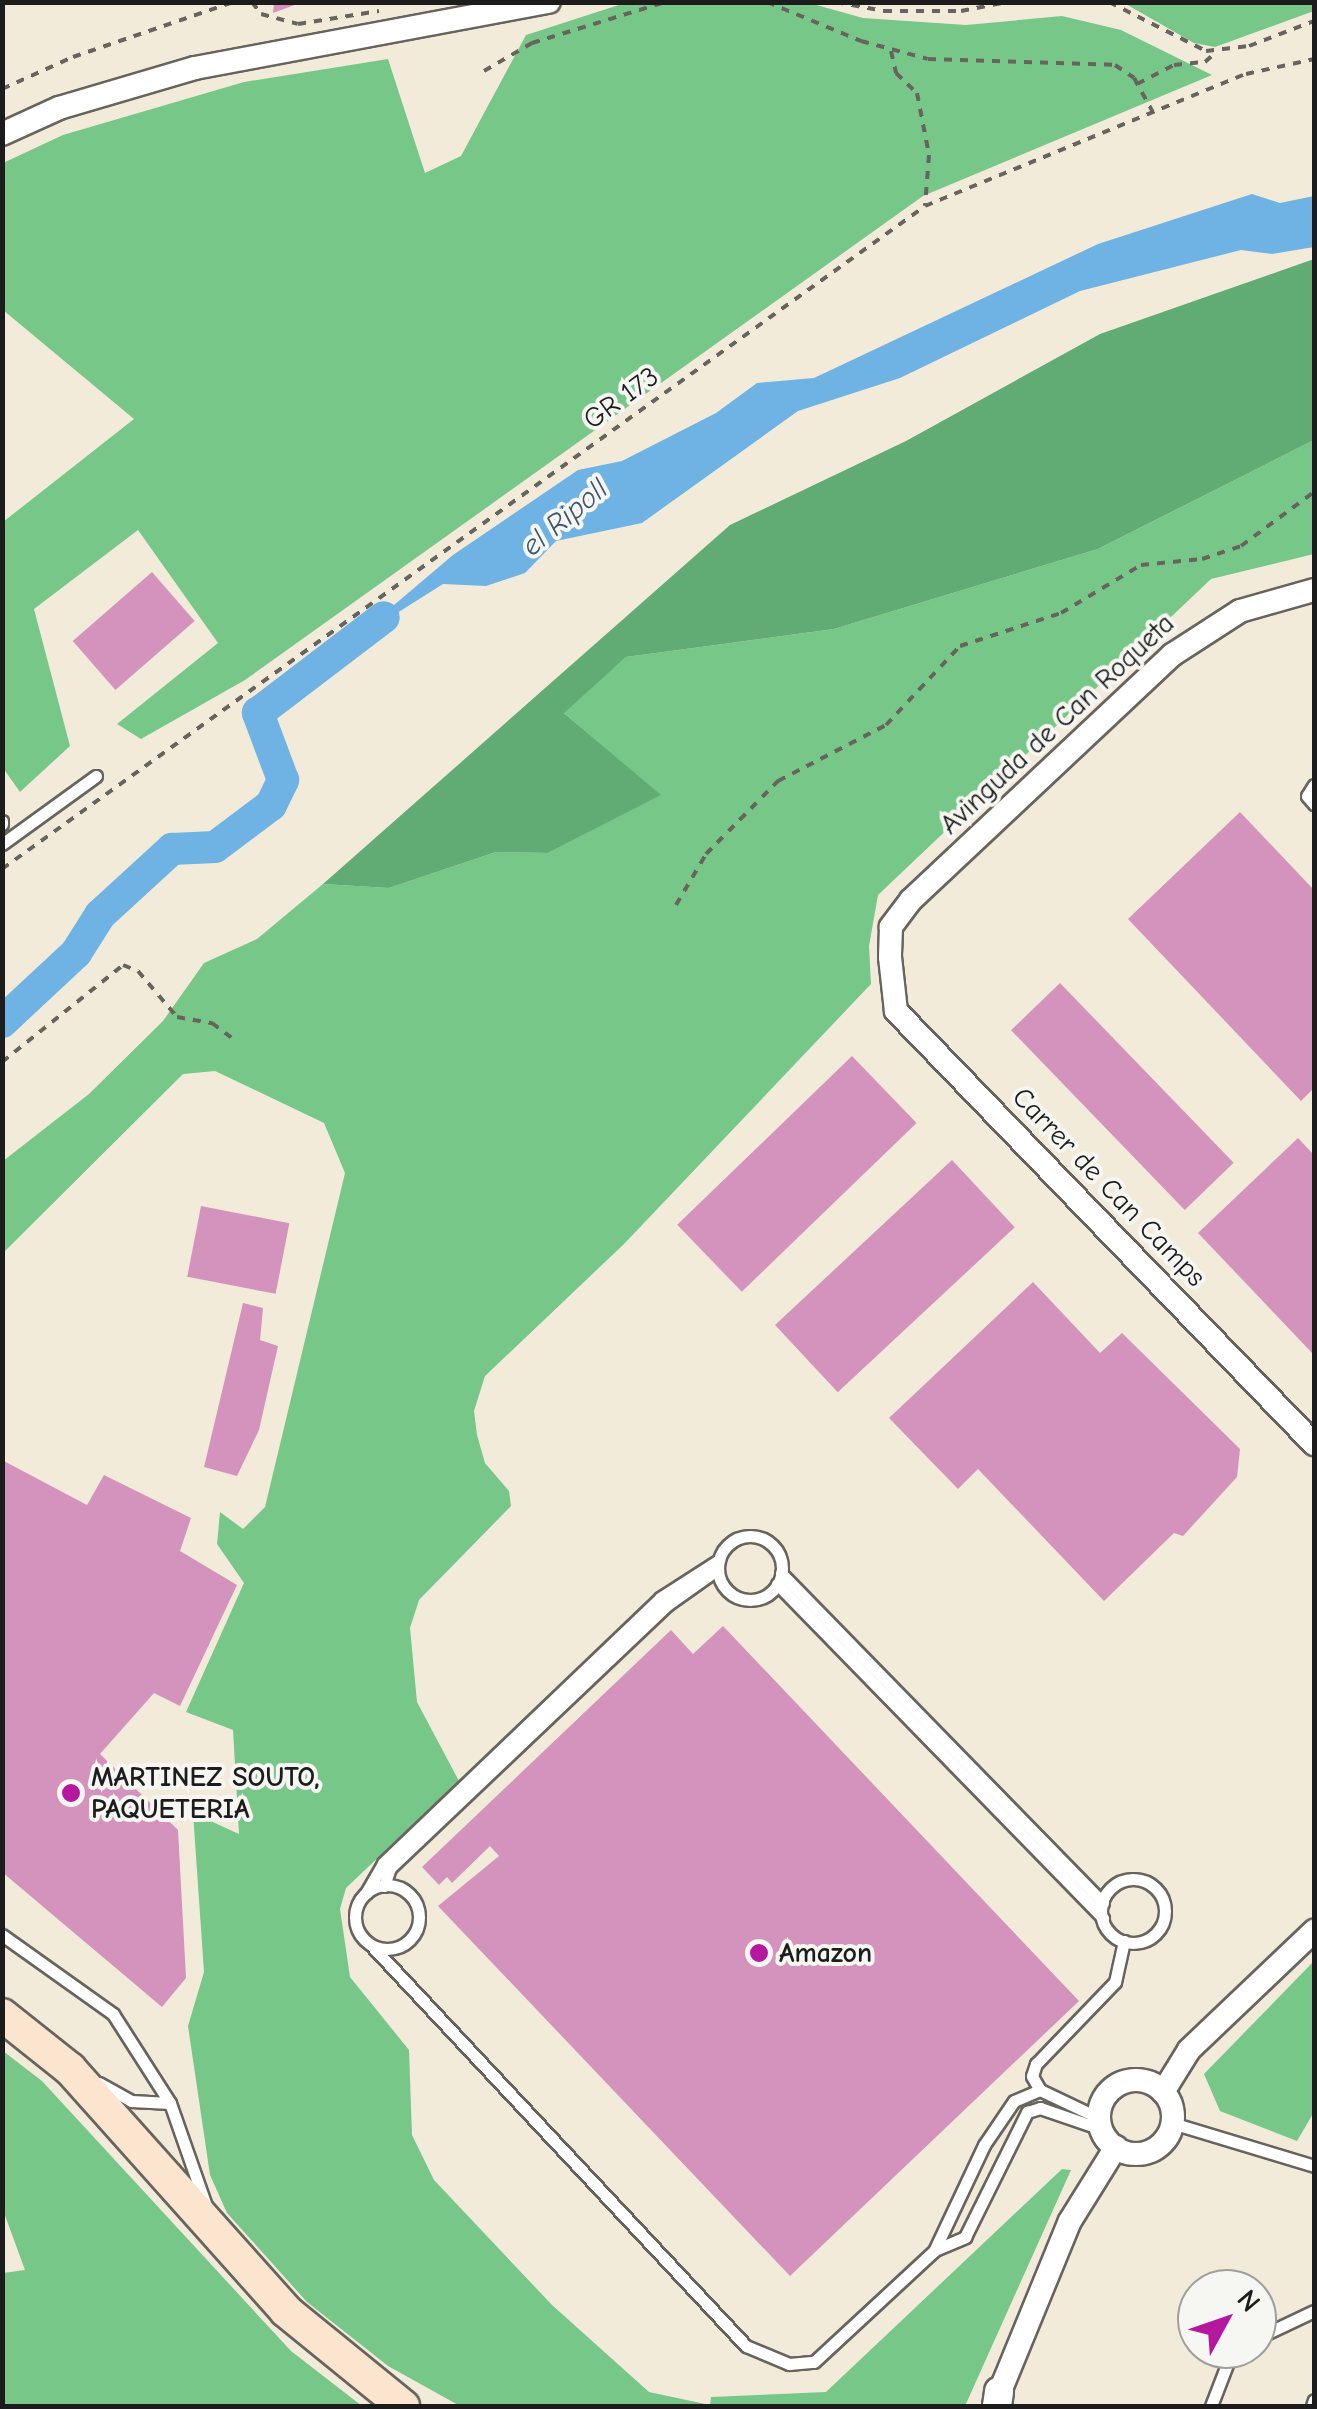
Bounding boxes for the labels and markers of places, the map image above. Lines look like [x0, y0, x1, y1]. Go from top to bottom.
place label: MARTINEZ SOUTO, PAQUETERIA [91, 1760, 320, 1826]
marker: MARTINEZ SOUTO, PAQUETERIA [60, 1782, 82, 1804]
place label: Amazon [779, 1936, 872, 1970]
marker: Amazon [748, 1942, 770, 1964]

